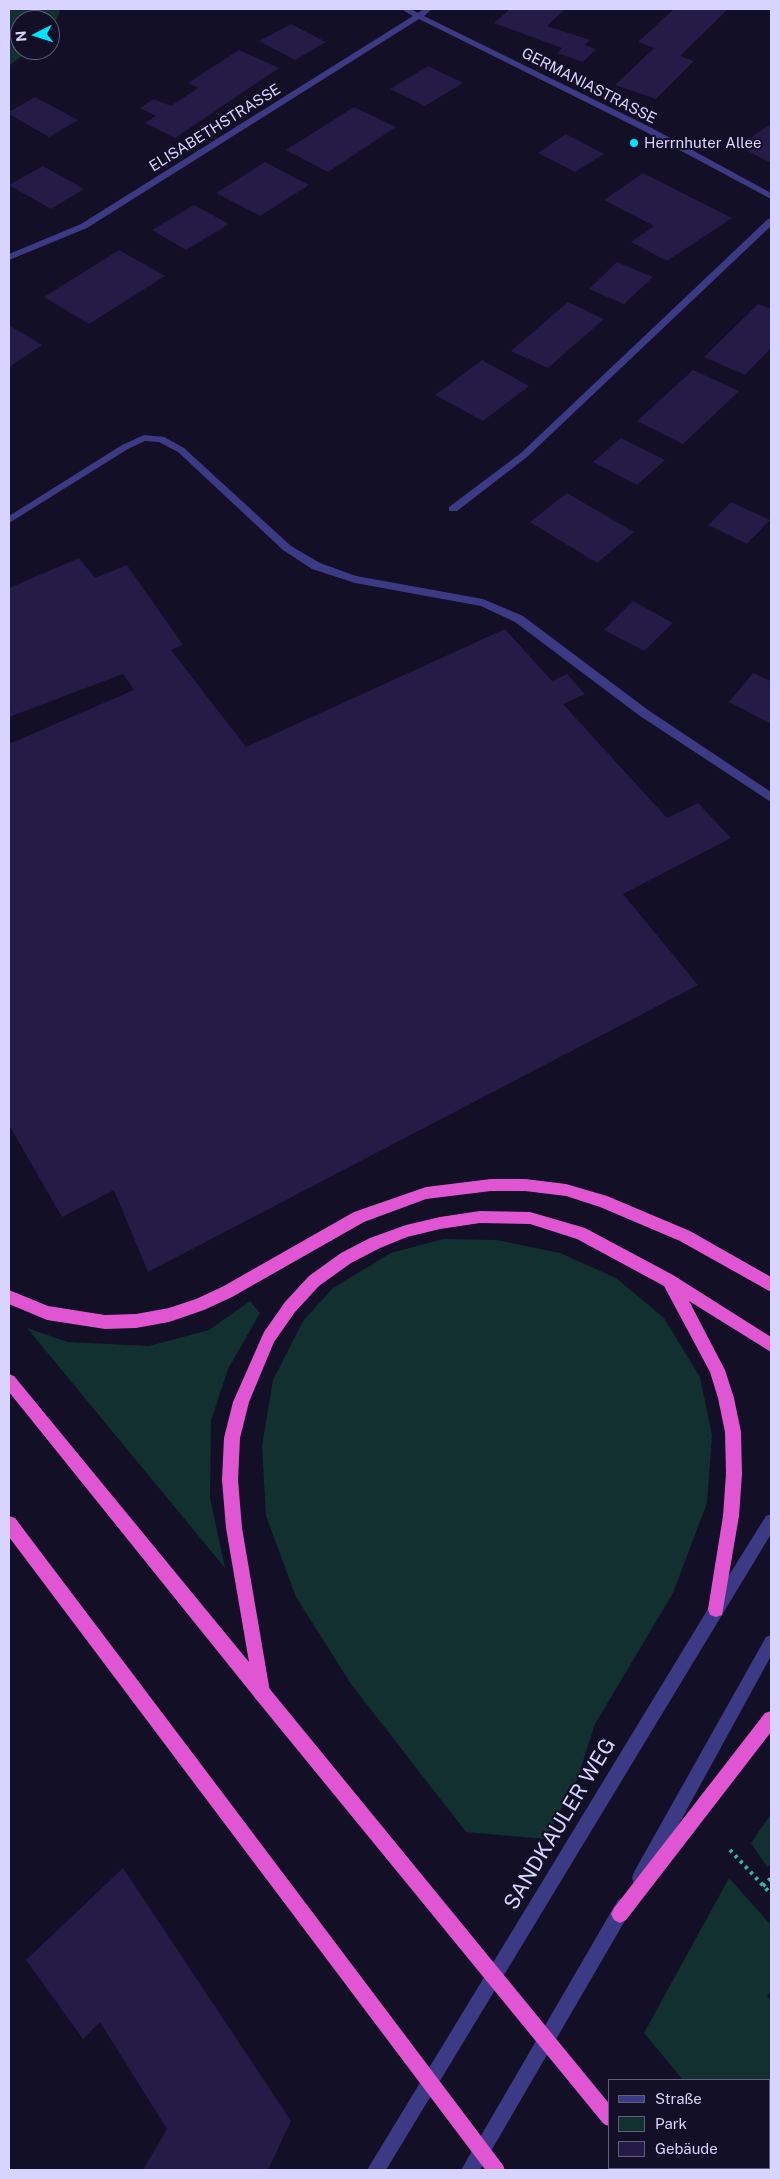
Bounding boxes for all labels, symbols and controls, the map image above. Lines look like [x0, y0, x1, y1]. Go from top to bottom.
north arrow [10, 10, 60, 60]
text: N [13, 30, 30, 42]
street label: GERMANIASTRASSE [518, 44, 660, 128]
street label: ELISABETHSTRASSE [146, 80, 284, 176]
place label: Herrnhuter Allee [644, 134, 761, 152]
marker: Herrnhuter Allee [628, 137, 640, 149]
street label: SANDKAULER WEG [499, 1734, 621, 1914]
legend [608, 2079, 770, 2169]
text: Straße [655, 2090, 702, 2107]
text: Park [655, 2115, 687, 2132]
text: Gebäude [655, 2140, 718, 2157]

